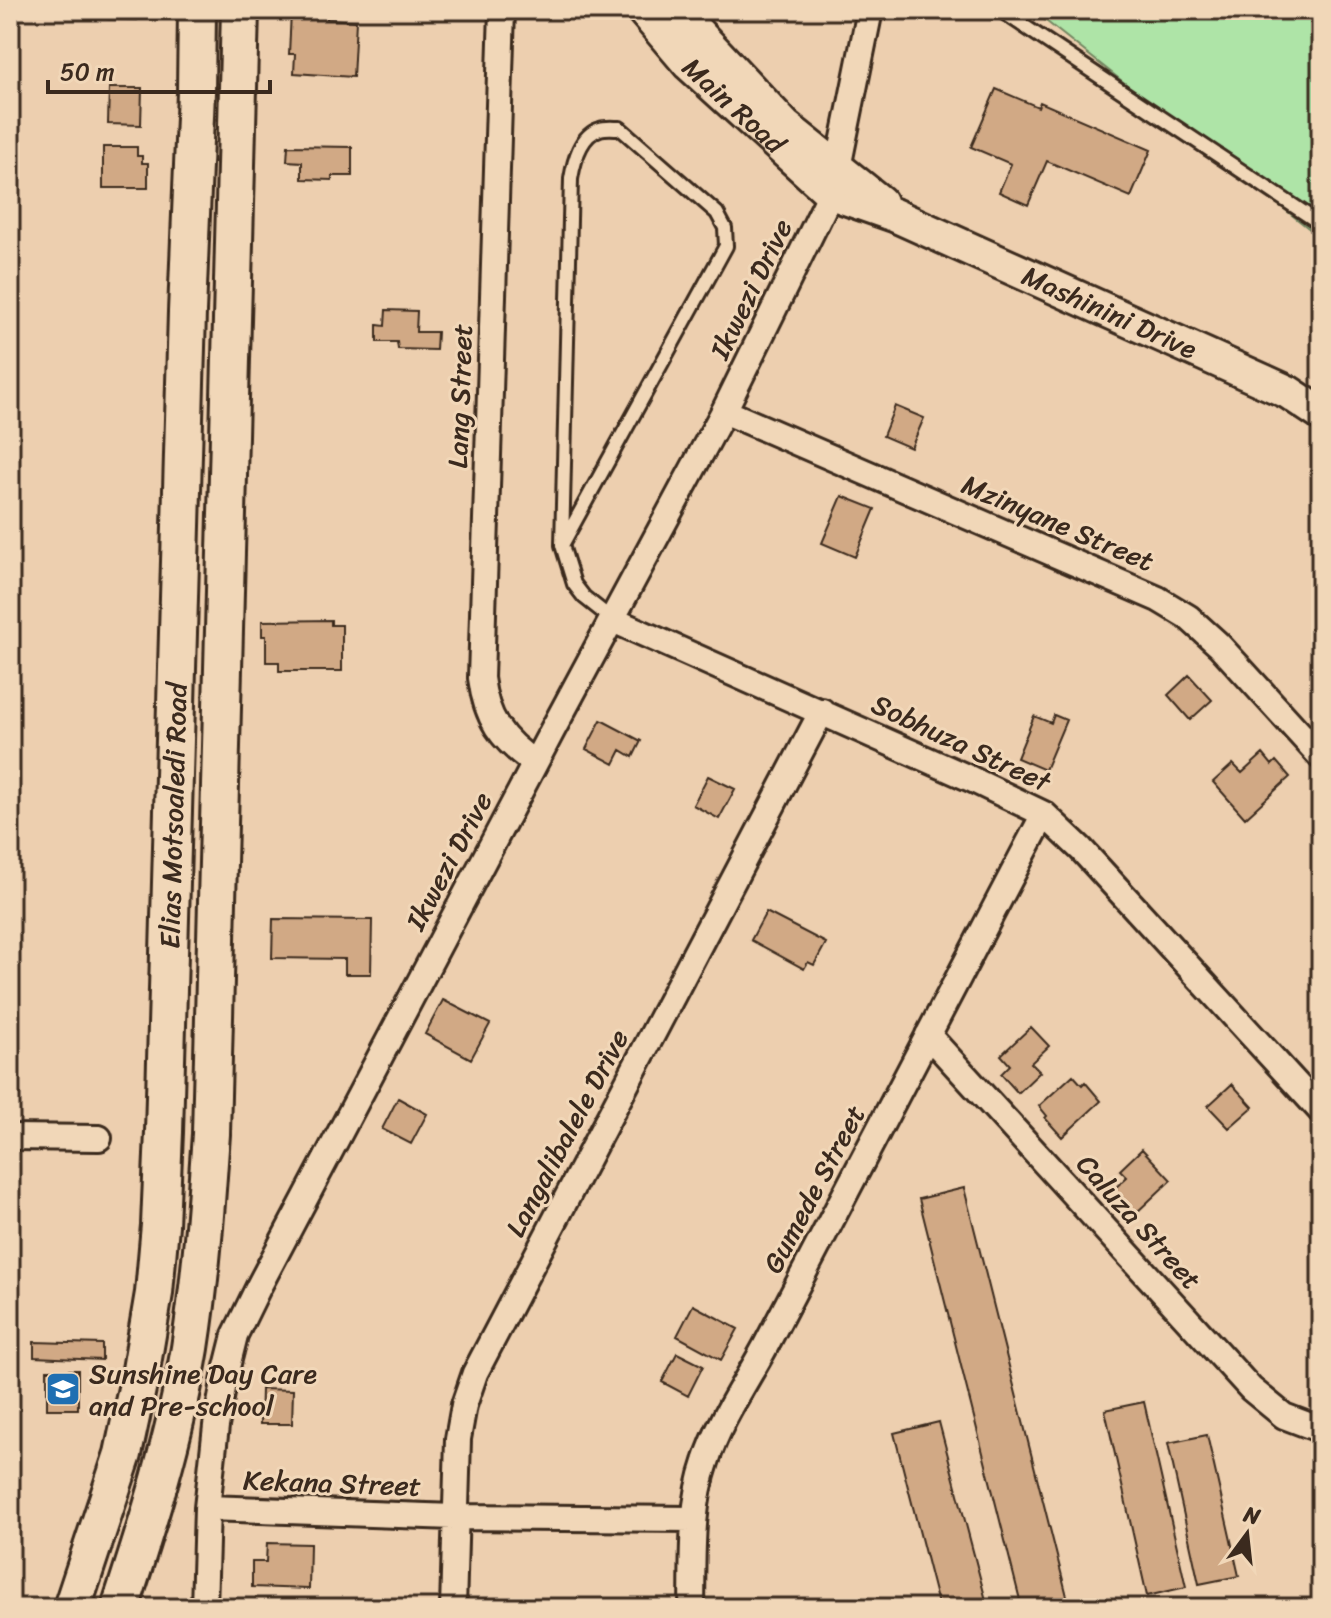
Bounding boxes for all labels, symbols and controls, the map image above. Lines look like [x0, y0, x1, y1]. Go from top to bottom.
scale bar [48, 44, 270, 94]
street label: Main Road [671, 44, 799, 167]
text: 50 m [60, 51, 115, 93]
street label: Ikwezi Drive [695, 210, 806, 369]
street label: Mashinini Drive [1014, 251, 1205, 373]
street label: Lang Street [433, 323, 487, 469]
street label: Mzinyane Street [954, 460, 1162, 586]
street label: Elias Motsoaledi Road [145, 680, 201, 949]
street label: Sobhuza Street [863, 680, 1060, 807]
street label: Ikwezi Drive [391, 783, 506, 940]
street label: Langalibalele Drive [491, 1020, 643, 1246]
street label: Gumede Street [749, 1096, 879, 1282]
street label: Caluza Street [1064, 1142, 1214, 1302]
place label: Sunshine Day Care and Pre-school [89, 1349, 317, 1430]
school or university icon: Sunshine Day Care and Pre-school [44, 1370, 82, 1408]
street label: Kekana Street [242, 1455, 422, 1511]
north arrow [1207, 1494, 1287, 1574]
text: N [1239, 1494, 1265, 1536]

